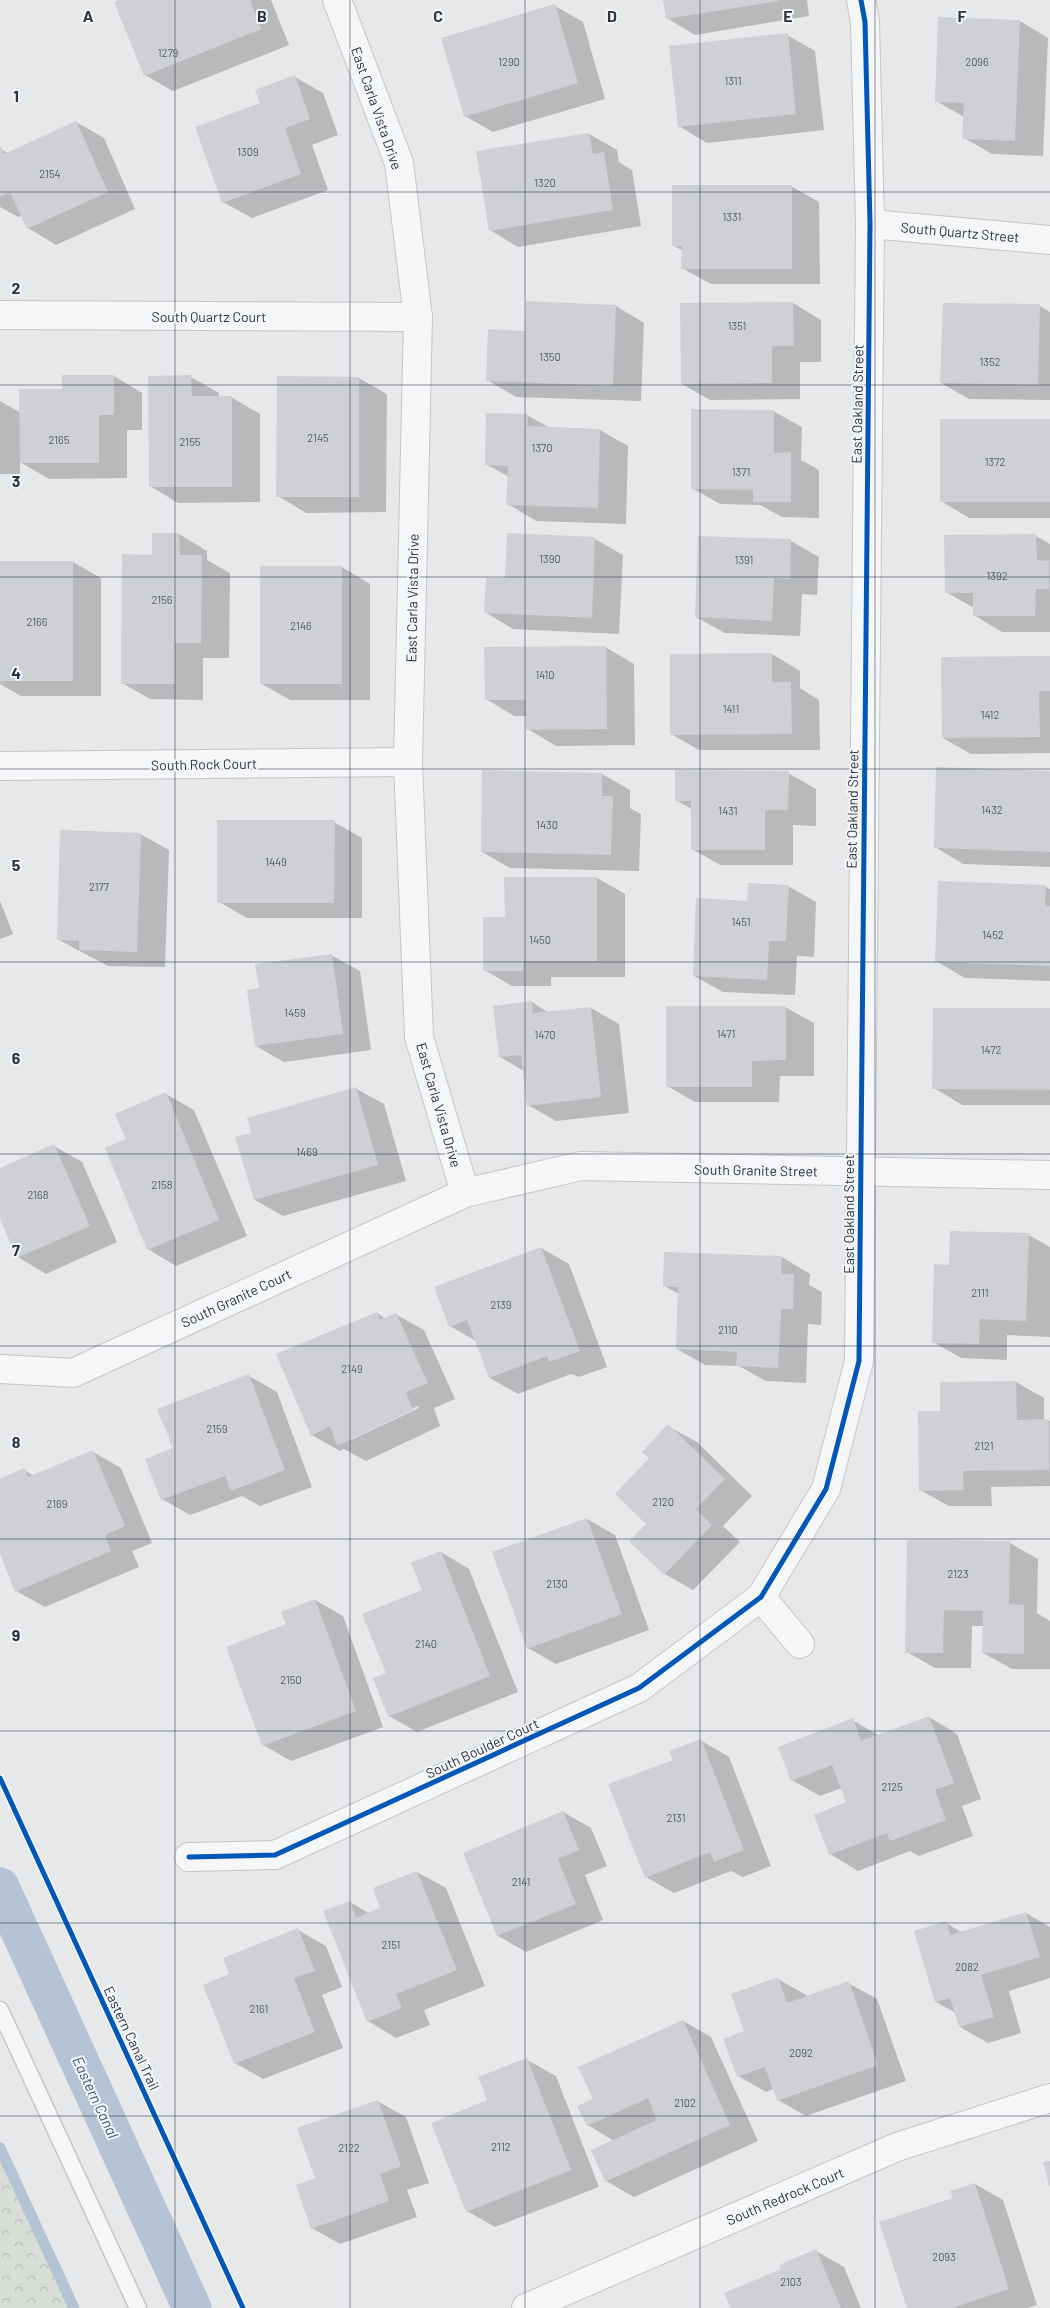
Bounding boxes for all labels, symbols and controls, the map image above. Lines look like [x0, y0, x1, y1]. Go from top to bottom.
text: A [83, 6, 94, 25]
text: B [257, 6, 267, 25]
text: C [433, 6, 443, 25]
text: D [607, 6, 617, 25]
text: E [783, 6, 793, 25]
text: F [958, 6, 967, 25]
street label: East Carla Vista Drive [348, 44, 406, 172]
house number: 1279 [158, 46, 179, 59]
house number: 1290 [498, 55, 520, 68]
house number: 2096 [965, 55, 989, 68]
house number: 1311 [724, 74, 742, 87]
text: 1 [13, 86, 19, 105]
house number: 1309 [237, 145, 259, 158]
house number: 2154 [39, 167, 61, 180]
house number: 1320 [534, 176, 556, 189]
house number: 1331 [723, 210, 741, 223]
street label: South Quartz Street [900, 218, 1020, 246]
text: 2 [12, 278, 21, 297]
street label: South Quartz Court [152, 308, 266, 325]
house number: 1351 [728, 319, 746, 332]
street label: East Oakland Street [847, 344, 867, 464]
house number: 1350 [539, 350, 561, 363]
house number: 1352 [979, 355, 1001, 368]
house number: 2145 [307, 431, 329, 444]
house number: 2165 [49, 433, 70, 446]
house number: 2155 [180, 435, 201, 448]
house number: 1370 [532, 441, 552, 454]
house number: 1372 [985, 455, 1005, 468]
house number: 1371 [732, 465, 750, 478]
text: 3 [12, 471, 20, 490]
street label: East Carla Vista Drive [402, 533, 422, 663]
house number: 1390 [539, 552, 561, 565]
house number: 1391 [735, 553, 753, 566]
house number: 1392 [986, 569, 1008, 582]
house number: 2156 [152, 593, 173, 606]
house number: 2166 [27, 615, 48, 628]
house number: 2146 [290, 619, 312, 632]
text: 4 [11, 663, 21, 682]
house number: 1410 [536, 668, 554, 681]
house number: 1411 [723, 702, 739, 715]
house number: 1412 [981, 708, 999, 721]
street label: East Oakland Street [842, 749, 862, 869]
street label: South Rock Court [151, 755, 257, 773]
house number: 1432 [981, 803, 1003, 816]
house number: 1431 [718, 804, 738, 817]
house number: 1430 [536, 818, 558, 831]
text: 5 [12, 855, 21, 874]
house number: 1449 [265, 855, 287, 868]
house number: 2177 [89, 880, 109, 893]
house number: 1451 [731, 915, 751, 928]
house number: 1452 [982, 928, 1004, 941]
house number: 1450 [529, 933, 551, 946]
house number: 1459 [284, 1006, 306, 1019]
house number: 1471 [717, 1027, 735, 1040]
house number: 1470 [535, 1028, 556, 1041]
street label: East Carla Vista Drive [413, 1041, 465, 1169]
house number: 1472 [981, 1043, 1001, 1056]
text: 6 [12, 1048, 21, 1067]
house number: 1469 [296, 1145, 318, 1158]
street label: East Oakland Street [840, 1154, 857, 1274]
street label: South Granite Street [694, 1160, 818, 1180]
house number: 2158 [152, 1178, 173, 1191]
house number: 2168 [28, 1188, 49, 1201]
text: 7 [12, 1240, 20, 1259]
street label: South Granite Court [178, 1265, 294, 1331]
house number: 2111 [971, 1286, 989, 1299]
house number: 2139 [491, 1298, 512, 1311]
house number: 2110 [718, 1323, 738, 1336]
house number: 2149 [341, 1362, 363, 1375]
house number: 2159 [207, 1422, 228, 1435]
text: 8 [12, 1432, 21, 1451]
house number: 2121 [974, 1439, 994, 1452]
house number: 2120 [652, 1495, 674, 1508]
house number: 2169 [47, 1497, 68, 1510]
house number: 2123 [947, 1567, 969, 1580]
house number: 2130 [546, 1577, 568, 1590]
text: 9 [12, 1625, 20, 1644]
house number: 2140 [415, 1637, 437, 1650]
house number: 2150 [280, 1673, 302, 1686]
street label: South Boulder Court [423, 1714, 541, 1782]
house number: 2125 [881, 1780, 903, 1793]
house number: 2131 [666, 1811, 686, 1824]
house number: 2141 [512, 1875, 530, 1888]
house number: 2151 [382, 1938, 400, 1951]
house number: 2082 [955, 1960, 979, 1973]
street label: Eastern Canal Trail [100, 1983, 164, 2093]
house number: 2161 [250, 2002, 268, 2015]
house number: 2092 [789, 2046, 813, 2059]
water label: Eastern Canal [69, 2053, 123, 2141]
house number: 2102 [674, 2096, 696, 2109]
house number: 2112 [491, 2140, 511, 2153]
house number: 2122 [338, 2141, 360, 2154]
street label: South Redrock Court [724, 2164, 846, 2228]
house number: 2093 [932, 2250, 956, 2263]
house number: 2103 [780, 2275, 802, 2288]

